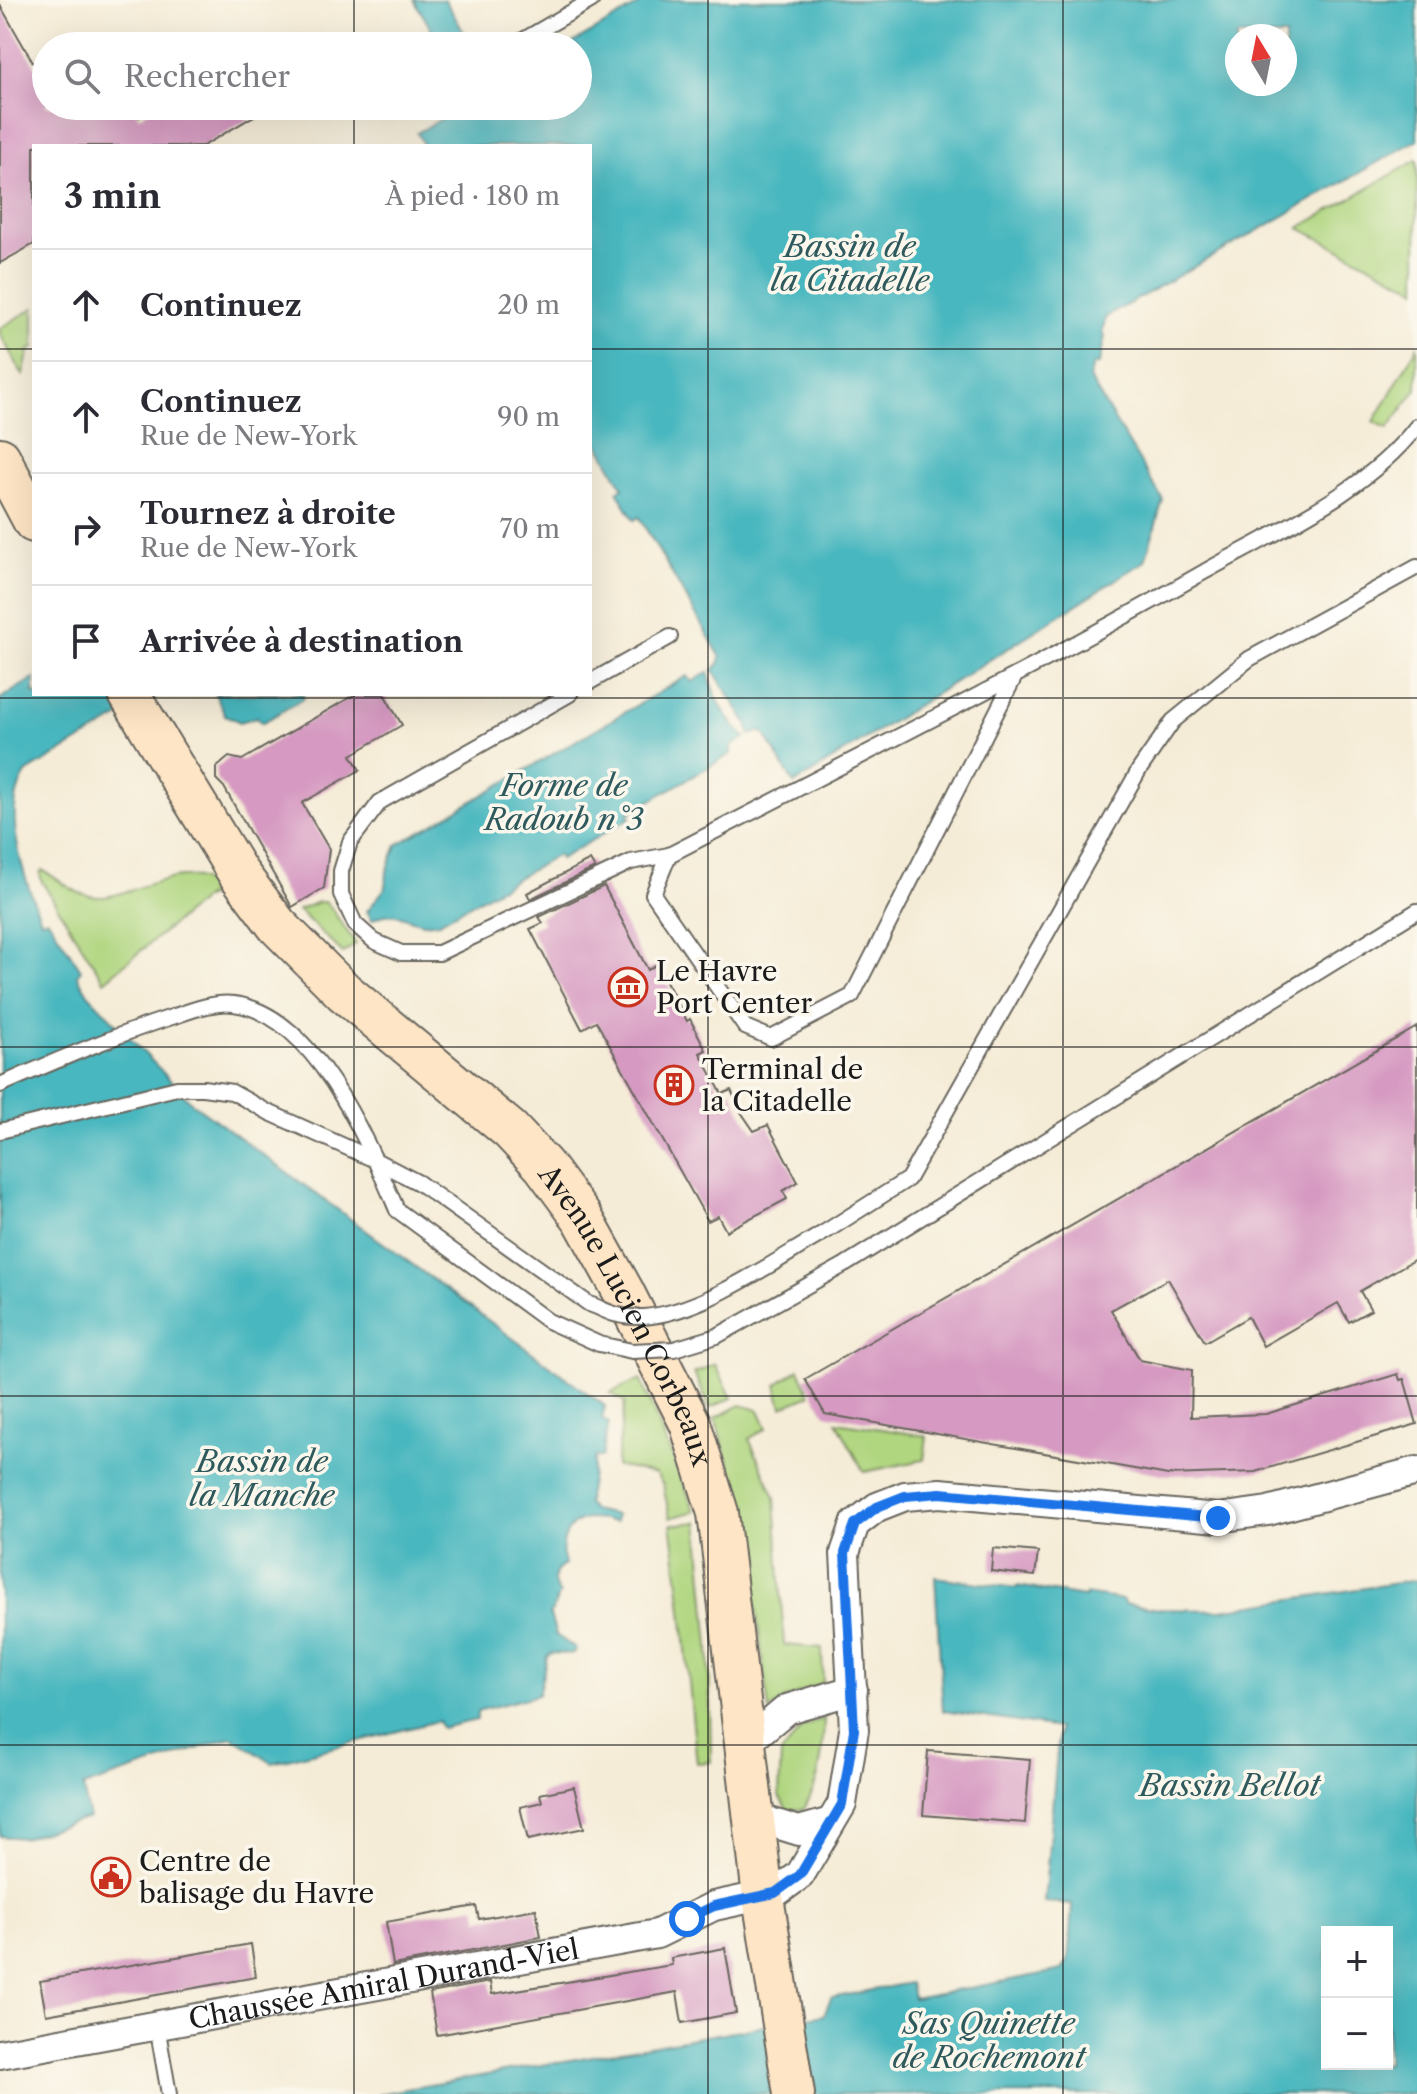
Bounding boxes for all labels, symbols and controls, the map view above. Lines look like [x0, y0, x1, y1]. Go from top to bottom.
north arrow [1225, 24, 1297, 96]
search box [32, 32, 592, 120]
icon: search [60, 54, 104, 98]
text: Rechercher [124, 58, 290, 95]
text: 3 min [64, 175, 161, 217]
text: À pied · 180 m [385, 180, 560, 212]
water label: Bassin de la Citadelle [771, 228, 931, 299]
icon: ahead [64, 283, 108, 327]
text: Continuez [140, 287, 302, 324]
text: 20 m [497, 289, 560, 321]
text: Continuez [140, 383, 302, 420]
icon: ahead [64, 395, 108, 439]
text: 90 m [497, 401, 560, 433]
text: Rue de New-York [140, 420, 357, 452]
text: Tournez à droite [140, 495, 396, 532]
icon: right [64, 507, 108, 551]
text: 70 m [500, 513, 560, 545]
text: Rue de New-York [140, 532, 357, 564]
icon: arrive [64, 619, 108, 663]
text: Arrivée à destination [140, 623, 463, 660]
water label: Forme de Radoub n°3 [483, 767, 644, 838]
place label: Le Havre Port Center [656, 954, 812, 1020]
museum icon: Le Havre Port Center [607, 966, 649, 1008]
place label: Terminal de la Citadelle [702, 1052, 863, 1118]
building icon: Terminal de la Citadelle [653, 1064, 695, 1106]
street label: Avenue Lucien Corbeaux [531, 1157, 720, 1471]
water label: Bassin de la Manche [190, 1443, 336, 1514]
route end [1200, 1500, 1236, 1536]
water label: Bassin Bellot [1138, 1767, 1321, 1804]
place label: Centre de balisage du Havre [139, 1844, 374, 1910]
public building icon: Centre de balisage du Havre [90, 1856, 132, 1898]
route start [669, 1901, 705, 1937]
map controls [1321, 1926, 1393, 2070]
button: + [1321, 1926, 1393, 1998]
street label: Chaussée Amiral Durand-Viel [186, 1932, 582, 2036]
button: − [1321, 1998, 1393, 2070]
water label: Sas Quinette de Rochemont [892, 2005, 1087, 2076]

